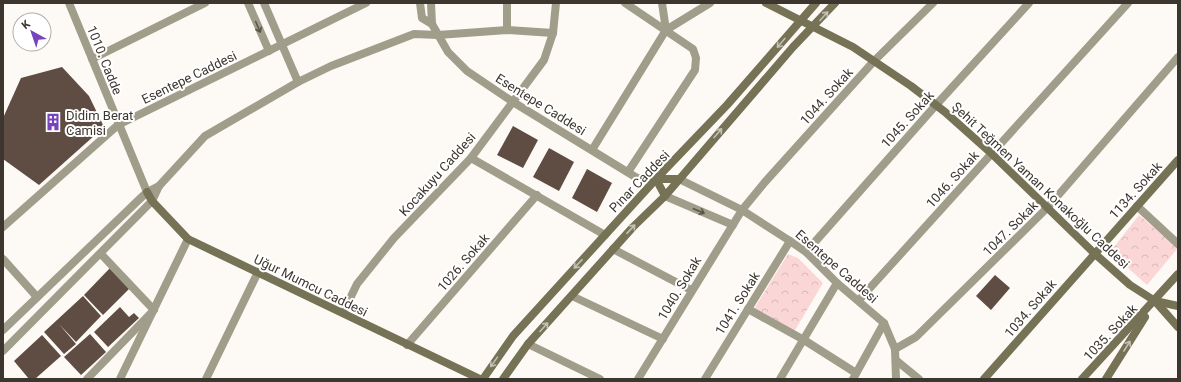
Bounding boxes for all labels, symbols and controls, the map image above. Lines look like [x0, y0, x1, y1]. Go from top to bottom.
one-way arrow [819, 11, 828, 21]
north arrow [12, 12, 52, 52]
text: K [19, 17, 34, 32]
one-way arrow [255, 21, 263, 33]
street label: 1010. Cadde [84, 24, 125, 97]
one-way arrow [777, 37, 786, 48]
street label: Esentepe Caddesi [139, 48, 239, 107]
street label: 1044. Sokak [797, 65, 856, 128]
street label: Esentepe Caddesi [493, 71, 589, 138]
street label: 1045. Sokak [878, 88, 937, 151]
street label: Şehit Teğmen Yaman Konakoğlu Caddesi [949, 99, 1132, 272]
place label: Didim Berat Camisi [66, 108, 133, 138]
building icon: Didim Berat Camisi [43, 112, 63, 132]
one-way arrow [714, 128, 723, 139]
street label: Kocakuyu Caddesi [396, 130, 479, 219]
street label: Pınar Caddesi [606, 147, 673, 215]
street label: 1046. Sokak [923, 148, 982, 211]
street label: 1134. Sokak [1106, 159, 1165, 222]
street label: 1047. Sokak [980, 198, 1041, 259]
one-way arrow [692, 208, 704, 215]
one-way arrow [626, 225, 635, 235]
street label: Esentepe Caddesi [793, 227, 881, 306]
street label: 1026. Sokak [434, 230, 493, 294]
street label: Uğur Mumcu Caddesi [251, 251, 370, 320]
street label: 1040. Sokak [655, 254, 704, 323]
one-way arrow [574, 258, 583, 268]
street label: 1041. Sokak [712, 269, 763, 337]
street label: 1034. Sokak [1001, 276, 1060, 340]
street label: 1035. Sokak [1081, 301, 1140, 364]
one-way arrow [540, 321, 549, 332]
one-way arrow [1123, 340, 1131, 352]
one-way arrow [490, 357, 498, 368]

